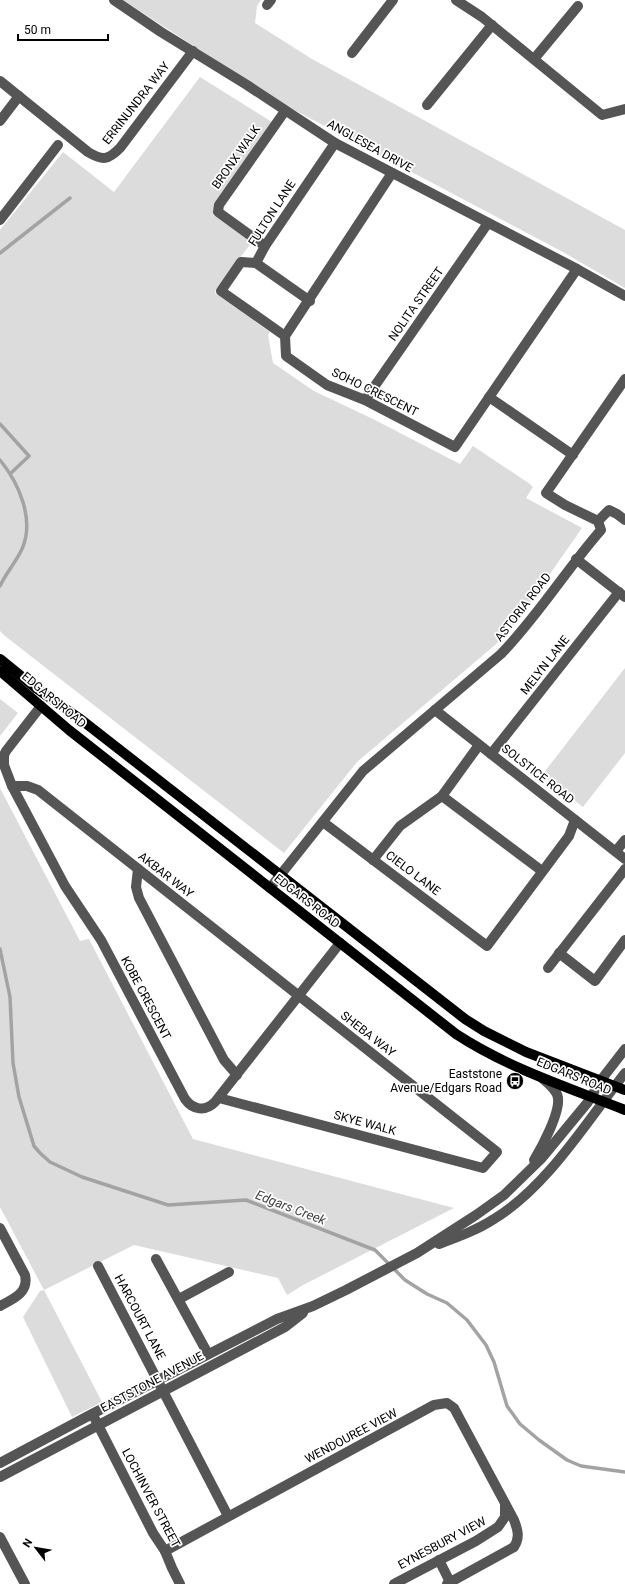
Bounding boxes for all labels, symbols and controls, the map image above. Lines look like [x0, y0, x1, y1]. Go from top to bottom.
scale bar [18, 16, 108, 42]
text: 50 m [24, 23, 51, 37]
street label: ERRINUNDRA WAY [99, 58, 173, 147]
street label: ANGLESEA DRIVE [325, 117, 415, 175]
street label: BRONX WALK [209, 122, 263, 192]
street label: FULTON LANE [245, 177, 299, 249]
street label: NOLITA STREET [385, 265, 447, 343]
street label: SOHO CRESCENT [329, 365, 421, 419]
street label: ASTORIA ROAD [492, 570, 554, 644]
street label: MELYN LANE [518, 633, 572, 697]
street label: EDGARS ROAD [19, 669, 89, 731]
street label: SOLSTICE ROAD [499, 741, 577, 807]
street label: CIELO LANE [383, 848, 443, 898]
street label: AKBAR WAY [136, 849, 197, 901]
street label: EDGARS ROAD [271, 871, 343, 931]
street label: KOBE CRESCENT [118, 954, 174, 1042]
street label: SHEBA WAY [338, 1008, 399, 1060]
street label: EDGARS ROAD [535, 1055, 614, 1097]
place label: Eaststone Avenue/Edgars Road [390, 1067, 502, 1095]
bus stop icon: Eaststone Avenue/Edgars Road [505, 1071, 525, 1091]
street label: SKYE WALK [332, 1108, 398, 1138]
water label: Edgars Creek [253, 1187, 329, 1228]
street label: HARCOURT LANE [112, 1272, 168, 1362]
street label: EASTSTONE AVENUE [98, 1349, 206, 1415]
street label: WENDOUREE VIEW [303, 1406, 400, 1466]
street label: LOCHINVER STREET [119, 1446, 183, 1550]
street label: EYNESBURY VIEW [396, 1514, 489, 1572]
north arrow [16, 1528, 56, 1568]
text: N [20, 1536, 36, 1550]

